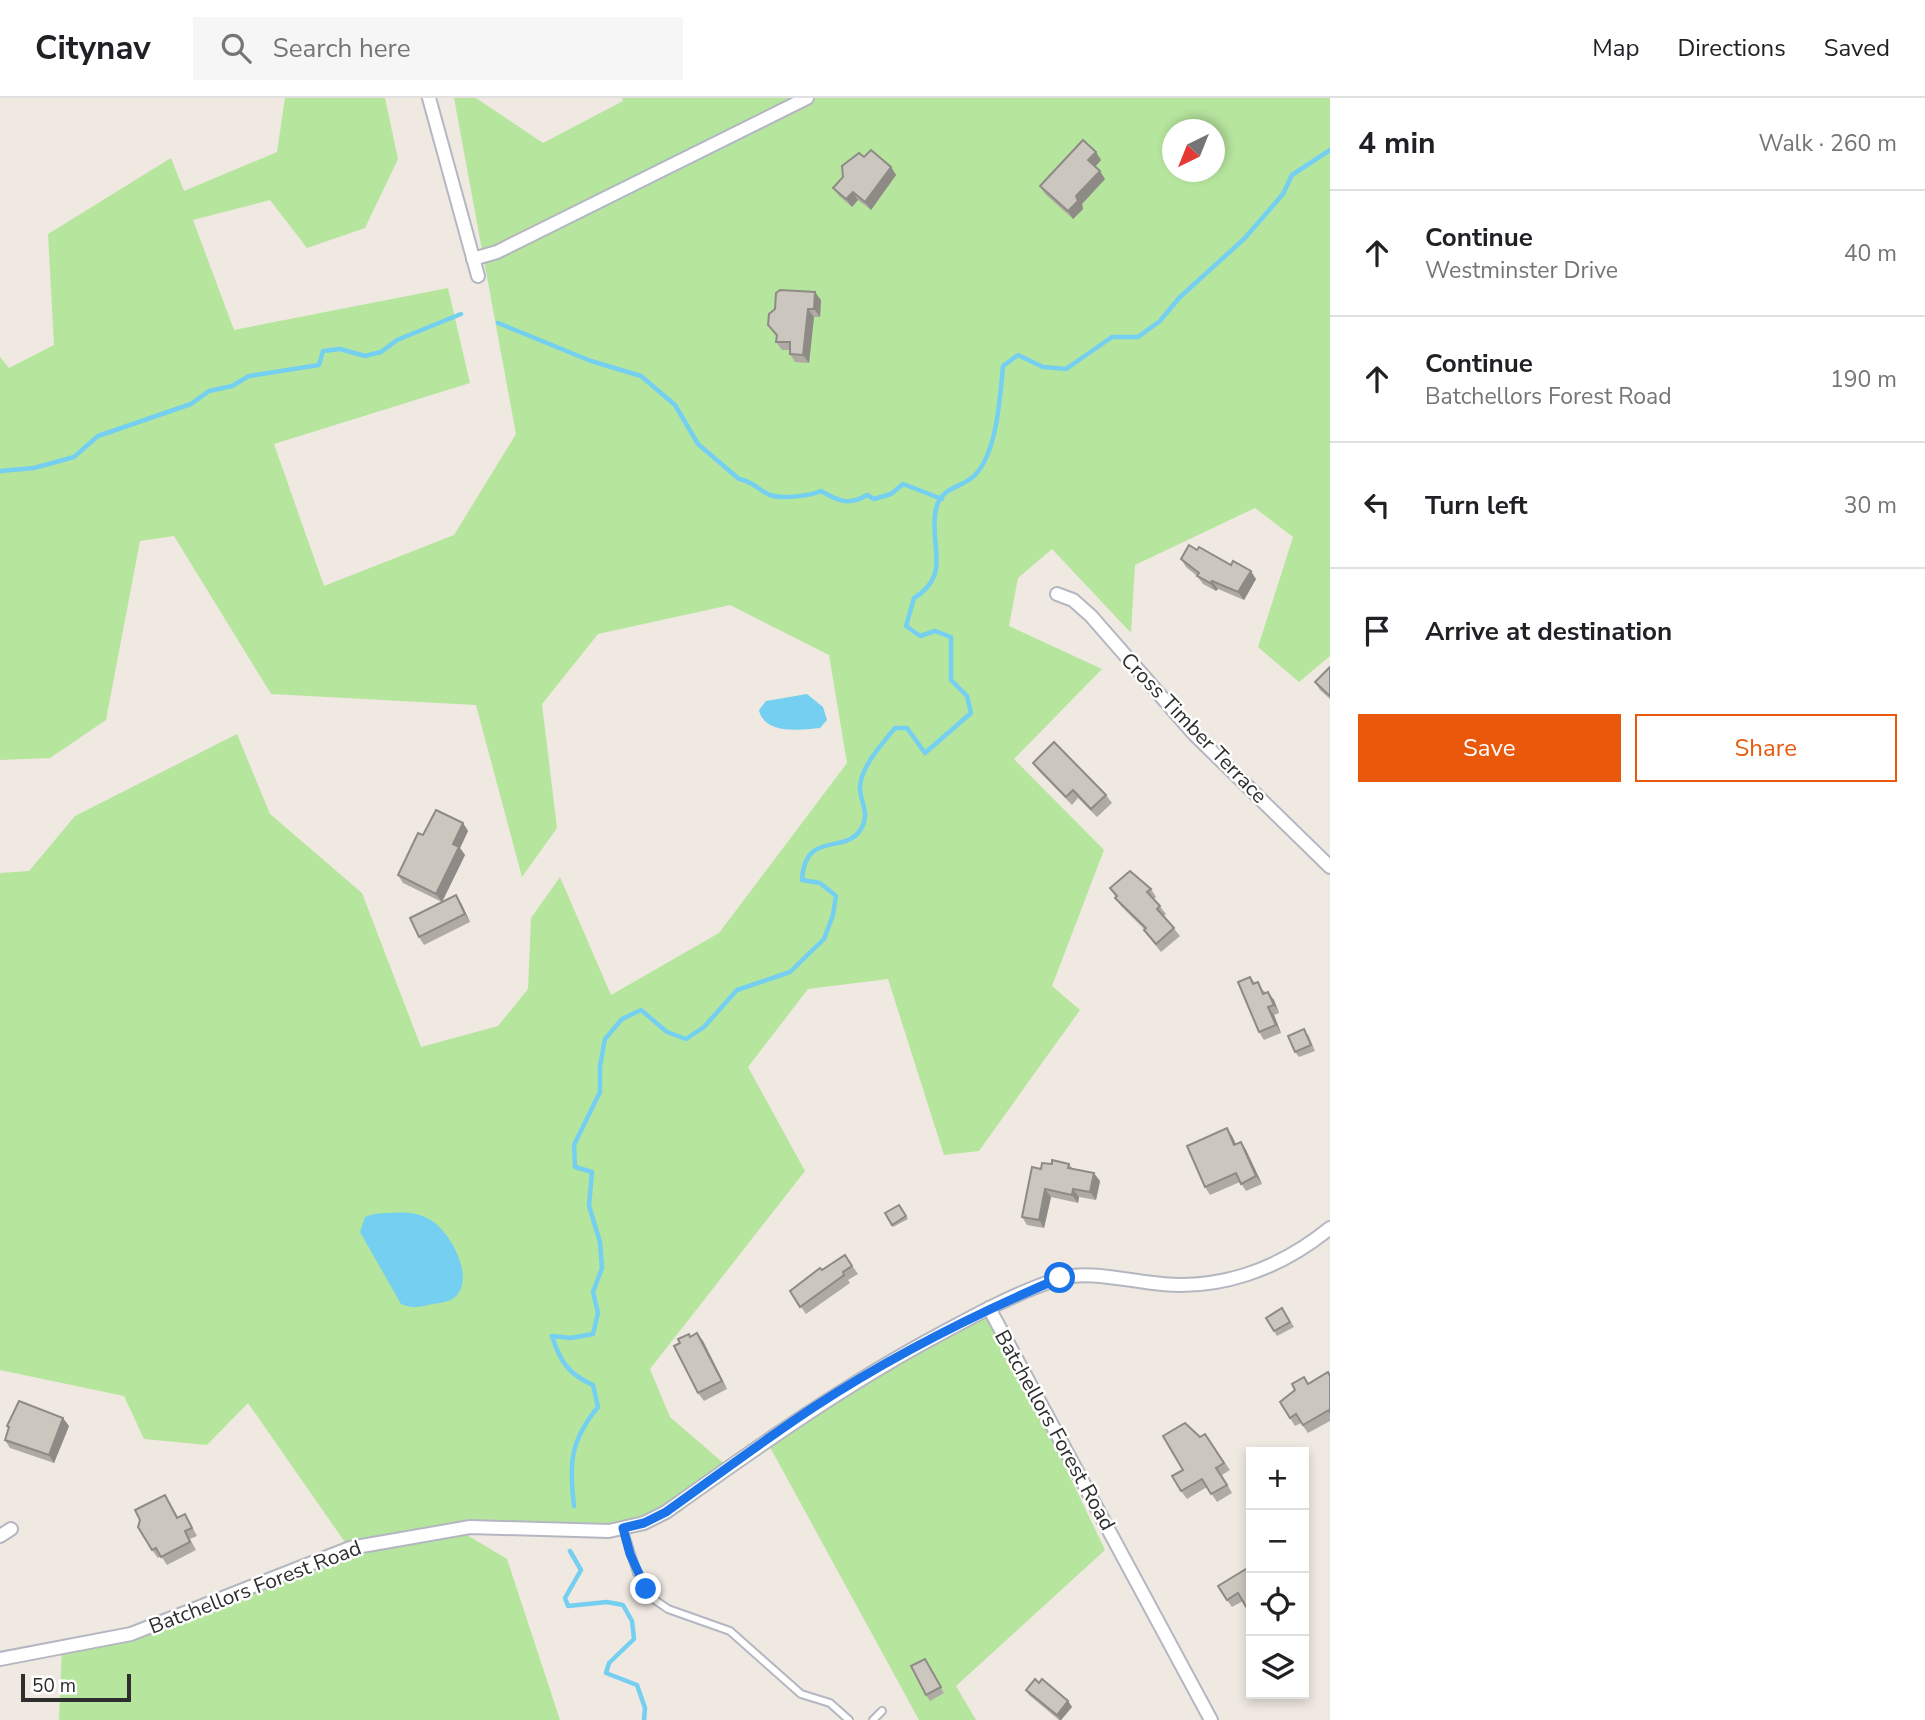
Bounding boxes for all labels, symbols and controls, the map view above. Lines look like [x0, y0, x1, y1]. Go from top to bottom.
search box [193, 17, 683, 80]
text: Citynav [35, 26, 151, 71]
icon: search [217, 29, 255, 67]
text: Search here [273, 31, 411, 66]
text: Map [1592, 32, 1639, 64]
text: Directions [1677, 32, 1786, 64]
text: Saved [1824, 32, 1890, 64]
north arrow [1162, 119, 1225, 182]
text: 4 min [1358, 123, 1436, 164]
text: Walk · 260 m [1758, 128, 1897, 159]
text: Continue [1425, 220, 1533, 255]
icon: ahead [1358, 234, 1396, 272]
text: 40 m [1844, 238, 1897, 269]
text: Westminster Drive [1425, 255, 1618, 286]
text: Continue [1425, 346, 1533, 381]
icon: ahead [1358, 360, 1396, 398]
text: 190 m [1830, 364, 1897, 395]
text: Batchellors Forest Road [1425, 381, 1672, 412]
icon: left [1358, 486, 1396, 524]
text: Turn left [1425, 488, 1528, 523]
text: 30 m [1844, 490, 1897, 521]
icon: arrive [1358, 612, 1396, 650]
text: Arrive at destination [1425, 614, 1672, 649]
street label: Cross Timber Terrace [1115, 646, 1273, 810]
button: Save [1358, 714, 1621, 782]
button: Share [1635, 714, 1897, 782]
route start [1044, 1262, 1075, 1293]
street label: Batchellors Forest Road [988, 1325, 1122, 1535]
map controls [1246, 1447, 1309, 1699]
button: + [1246, 1447, 1309, 1510]
button: − [1246, 1510, 1309, 1573]
street label: Batchellors Forest Road [145, 1534, 365, 1640]
route end [630, 1573, 661, 1604]
button: locate [1246, 1573, 1309, 1636]
button: layers [1246, 1636, 1309, 1699]
scale bar [21, 1671, 131, 1703]
text: 50 m [32, 1673, 76, 1699]

